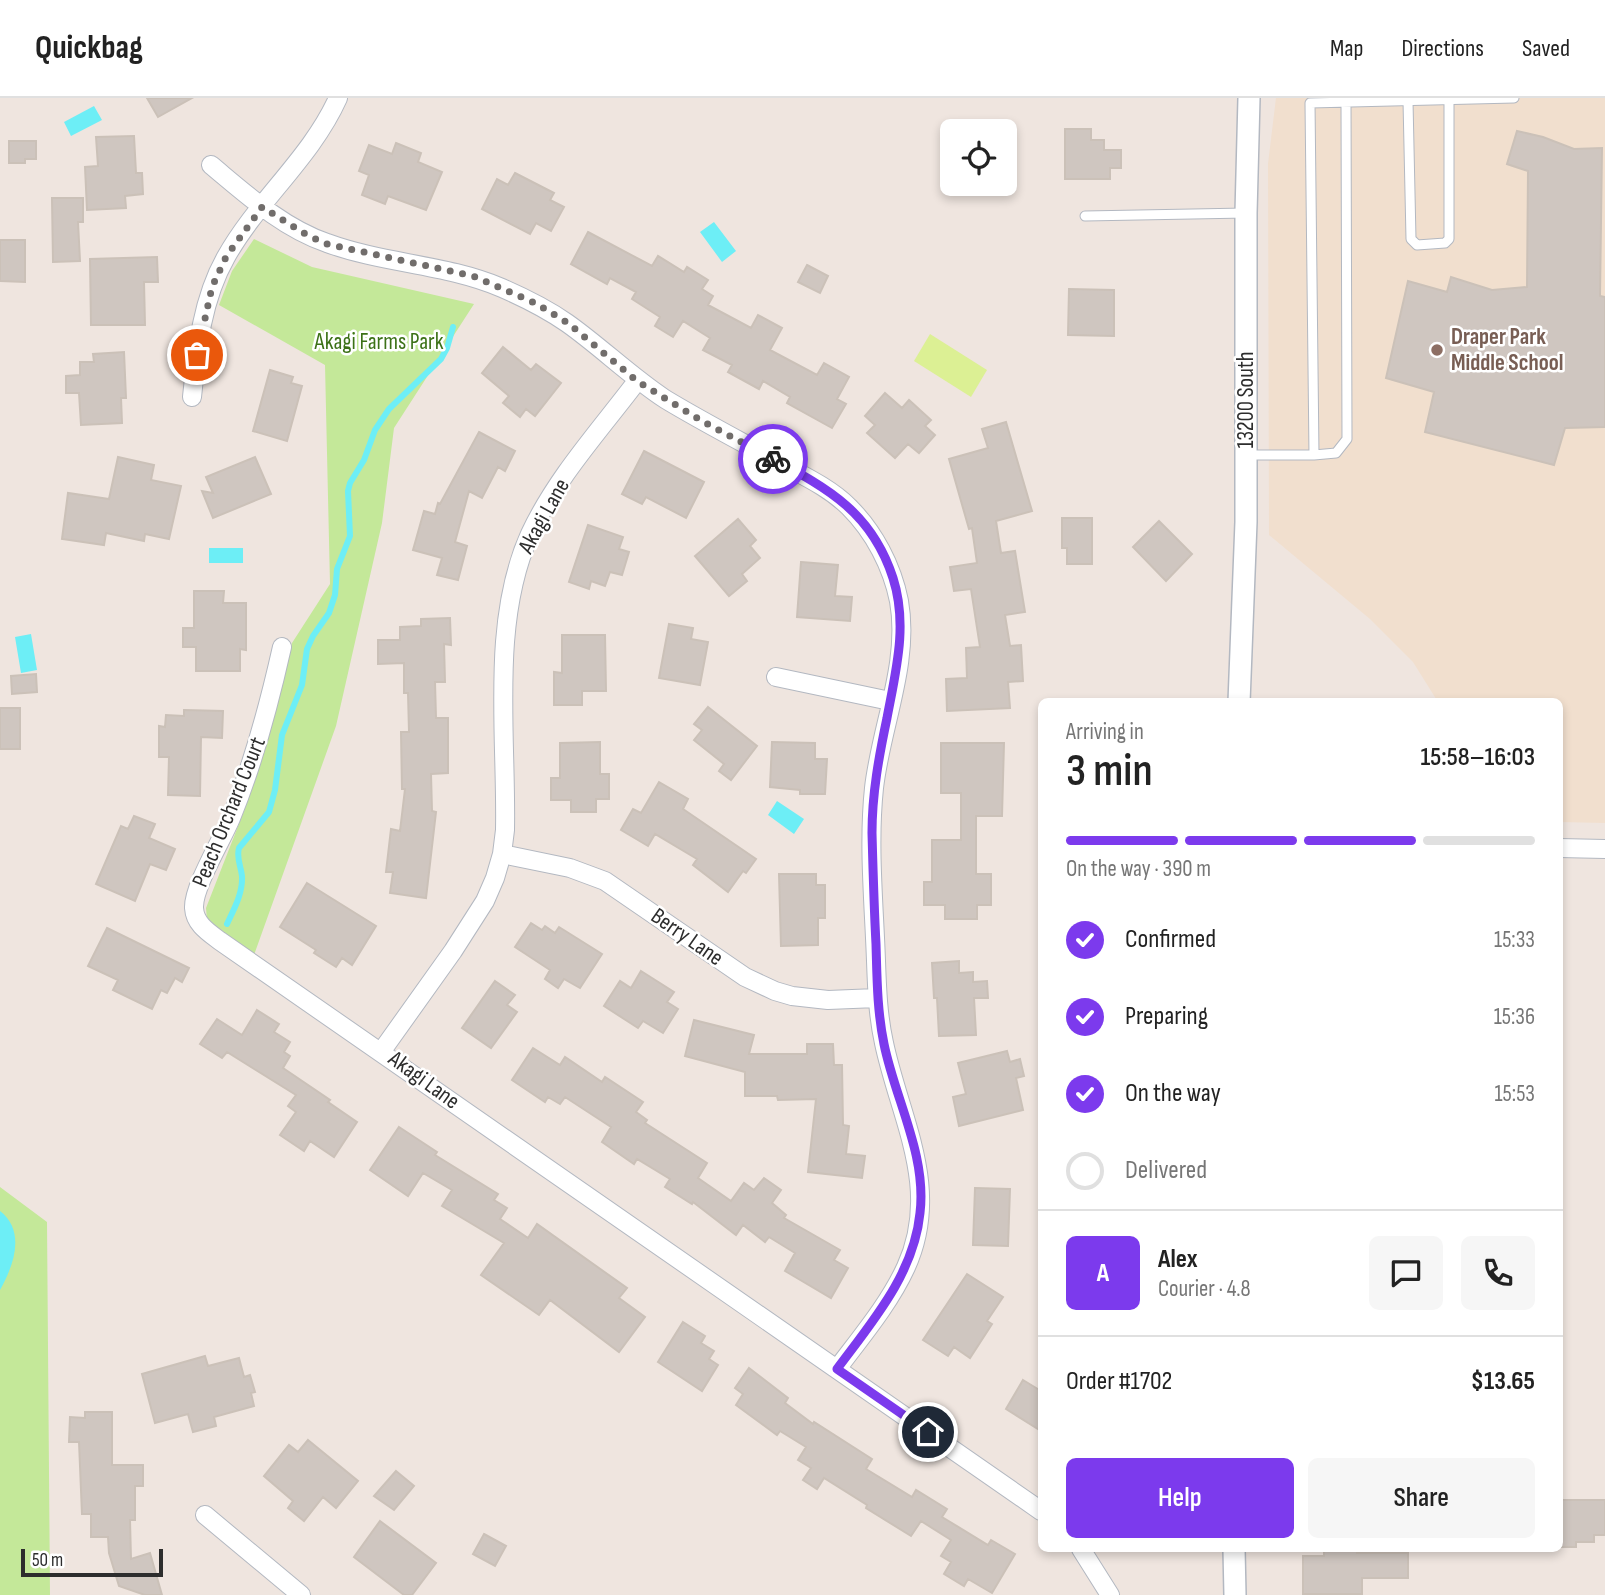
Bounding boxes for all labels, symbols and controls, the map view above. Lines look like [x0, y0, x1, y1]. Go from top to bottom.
text: Quickbag [35, 28, 143, 68]
text: Map [1330, 34, 1363, 63]
text: Directions [1401, 34, 1484, 63]
text: Saved [1522, 34, 1570, 63]
map controls [940, 119, 1017, 196]
button: locate [940, 119, 1017, 196]
place label: Draper Park Middle School [1451, 323, 1563, 377]
pin [167, 325, 227, 385]
park label: Akagi Farms Park [314, 328, 444, 356]
icon: bag [178, 336, 216, 374]
marker: Draper Park Middle School [1429, 342, 1445, 358]
street label: 13200 South [1232, 351, 1260, 449]
courier [738, 424, 808, 494]
icon: bike [754, 440, 792, 478]
street label: Akagi Lane [512, 474, 576, 559]
text: Arriving in [1066, 718, 1144, 746]
street label: Peach Orchard Court [186, 733, 272, 891]
text: 15:58–16:03 [1421, 742, 1535, 773]
text: 3 min [1066, 744, 1153, 799]
text: On the way · 390 m [1066, 855, 1211, 883]
street label: Berry Lane [645, 902, 729, 972]
icon: check [1066, 921, 1104, 959]
text: Confirmed [1125, 924, 1216, 955]
text: 15:33 [1494, 926, 1535, 954]
icon: check [1066, 998, 1104, 1036]
text: Preparing [1125, 1001, 1208, 1032]
text: 15:36 [1494, 1003, 1535, 1031]
street label: Akagi Lane [382, 1044, 465, 1115]
icon: check [1066, 1075, 1104, 1113]
text: On the way [1125, 1078, 1221, 1109]
text: 15:53 [1495, 1080, 1535, 1108]
text: Delivered [1125, 1155, 1207, 1186]
button: chat [1369, 1236, 1443, 1310]
button: phone [1461, 1236, 1535, 1310]
text: Alex [1158, 1244, 1198, 1275]
text: A [1097, 1258, 1109, 1289]
text: Courier · 4.8 [1158, 1275, 1251, 1303]
text: Order #1702 [1066, 1366, 1172, 1397]
text: $13.65 [1471, 1366, 1535, 1397]
pin [898, 1402, 958, 1462]
icon: home [909, 1413, 947, 1451]
button: Help [1066, 1458, 1294, 1538]
button: Share [1308, 1458, 1535, 1538]
scale bar [21, 1546, 163, 1578]
text: 50 m [32, 1549, 63, 1572]

